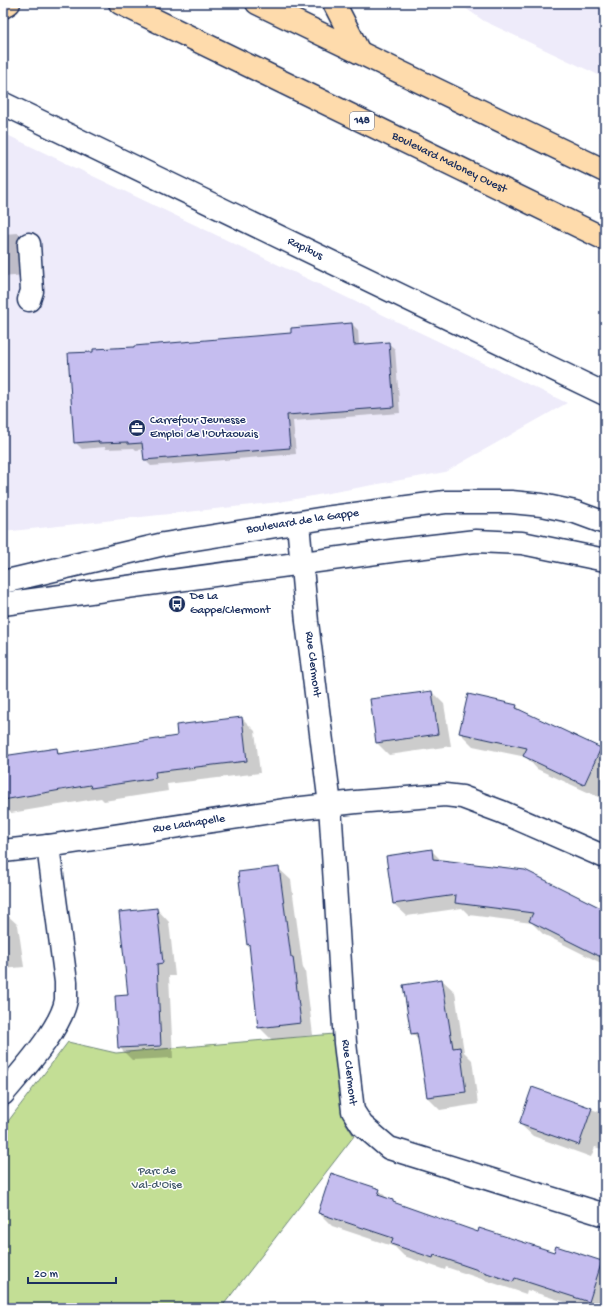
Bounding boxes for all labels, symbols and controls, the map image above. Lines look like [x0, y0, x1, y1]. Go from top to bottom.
road number: 148 [350, 112, 374, 130]
street label: Boulevard Maloney Ouest [389, 129, 510, 197]
street label: Rapibus [285, 235, 325, 264]
place label: Carrefour Jeunesse Emploi de l'Outaouais [150, 414, 259, 442]
office icon: Carrefour Jeunesse Emploi de l'Outaouais [127, 418, 147, 438]
street label: Boulevard de la Gappe [245, 506, 361, 538]
place label: De La Gappe/Clermont [189, 590, 271, 618]
bus stop icon: De La Gappe/Clermont [167, 594, 187, 614]
street label: Rue Clermont [301, 631, 324, 699]
street label: Rue Lachapelle [152, 812, 227, 837]
street label: Rue Clermont [338, 1039, 359, 1107]
park label: Parc de Val-d'Oise [131, 1165, 183, 1193]
scale bar [28, 1259, 116, 1285]
text: 20 m [34, 1268, 59, 1282]

